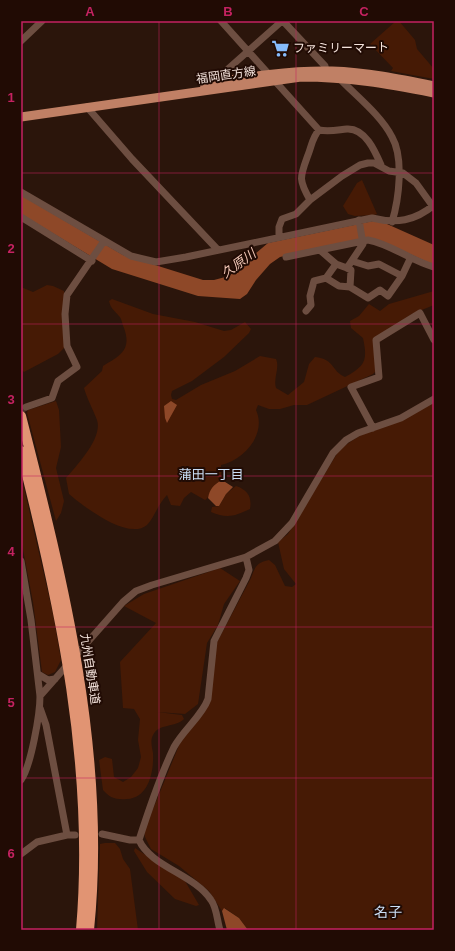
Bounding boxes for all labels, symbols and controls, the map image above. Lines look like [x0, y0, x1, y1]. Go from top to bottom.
text: A [85, 4, 95, 19]
text: B [223, 4, 233, 19]
text: C [359, 4, 369, 19]
supermarket icon: ファミリーマート [270, 38, 290, 58]
place label: ファミリーマート [293, 41, 389, 55]
street label: 福岡直方線 [195, 64, 257, 86]
text: 1 [7, 90, 15, 105]
text: 2 [7, 241, 15, 256]
water label: 久原川 [218, 245, 260, 281]
text: 3 [7, 392, 15, 407]
district label: 蒲田一丁目 [178, 467, 244, 482]
text: 4 [7, 544, 15, 559]
street label: 九州自動車道 [77, 632, 103, 706]
text: 5 [7, 695, 15, 710]
text: 6 [7, 846, 15, 861]
district label: 名子 [374, 904, 402, 920]

